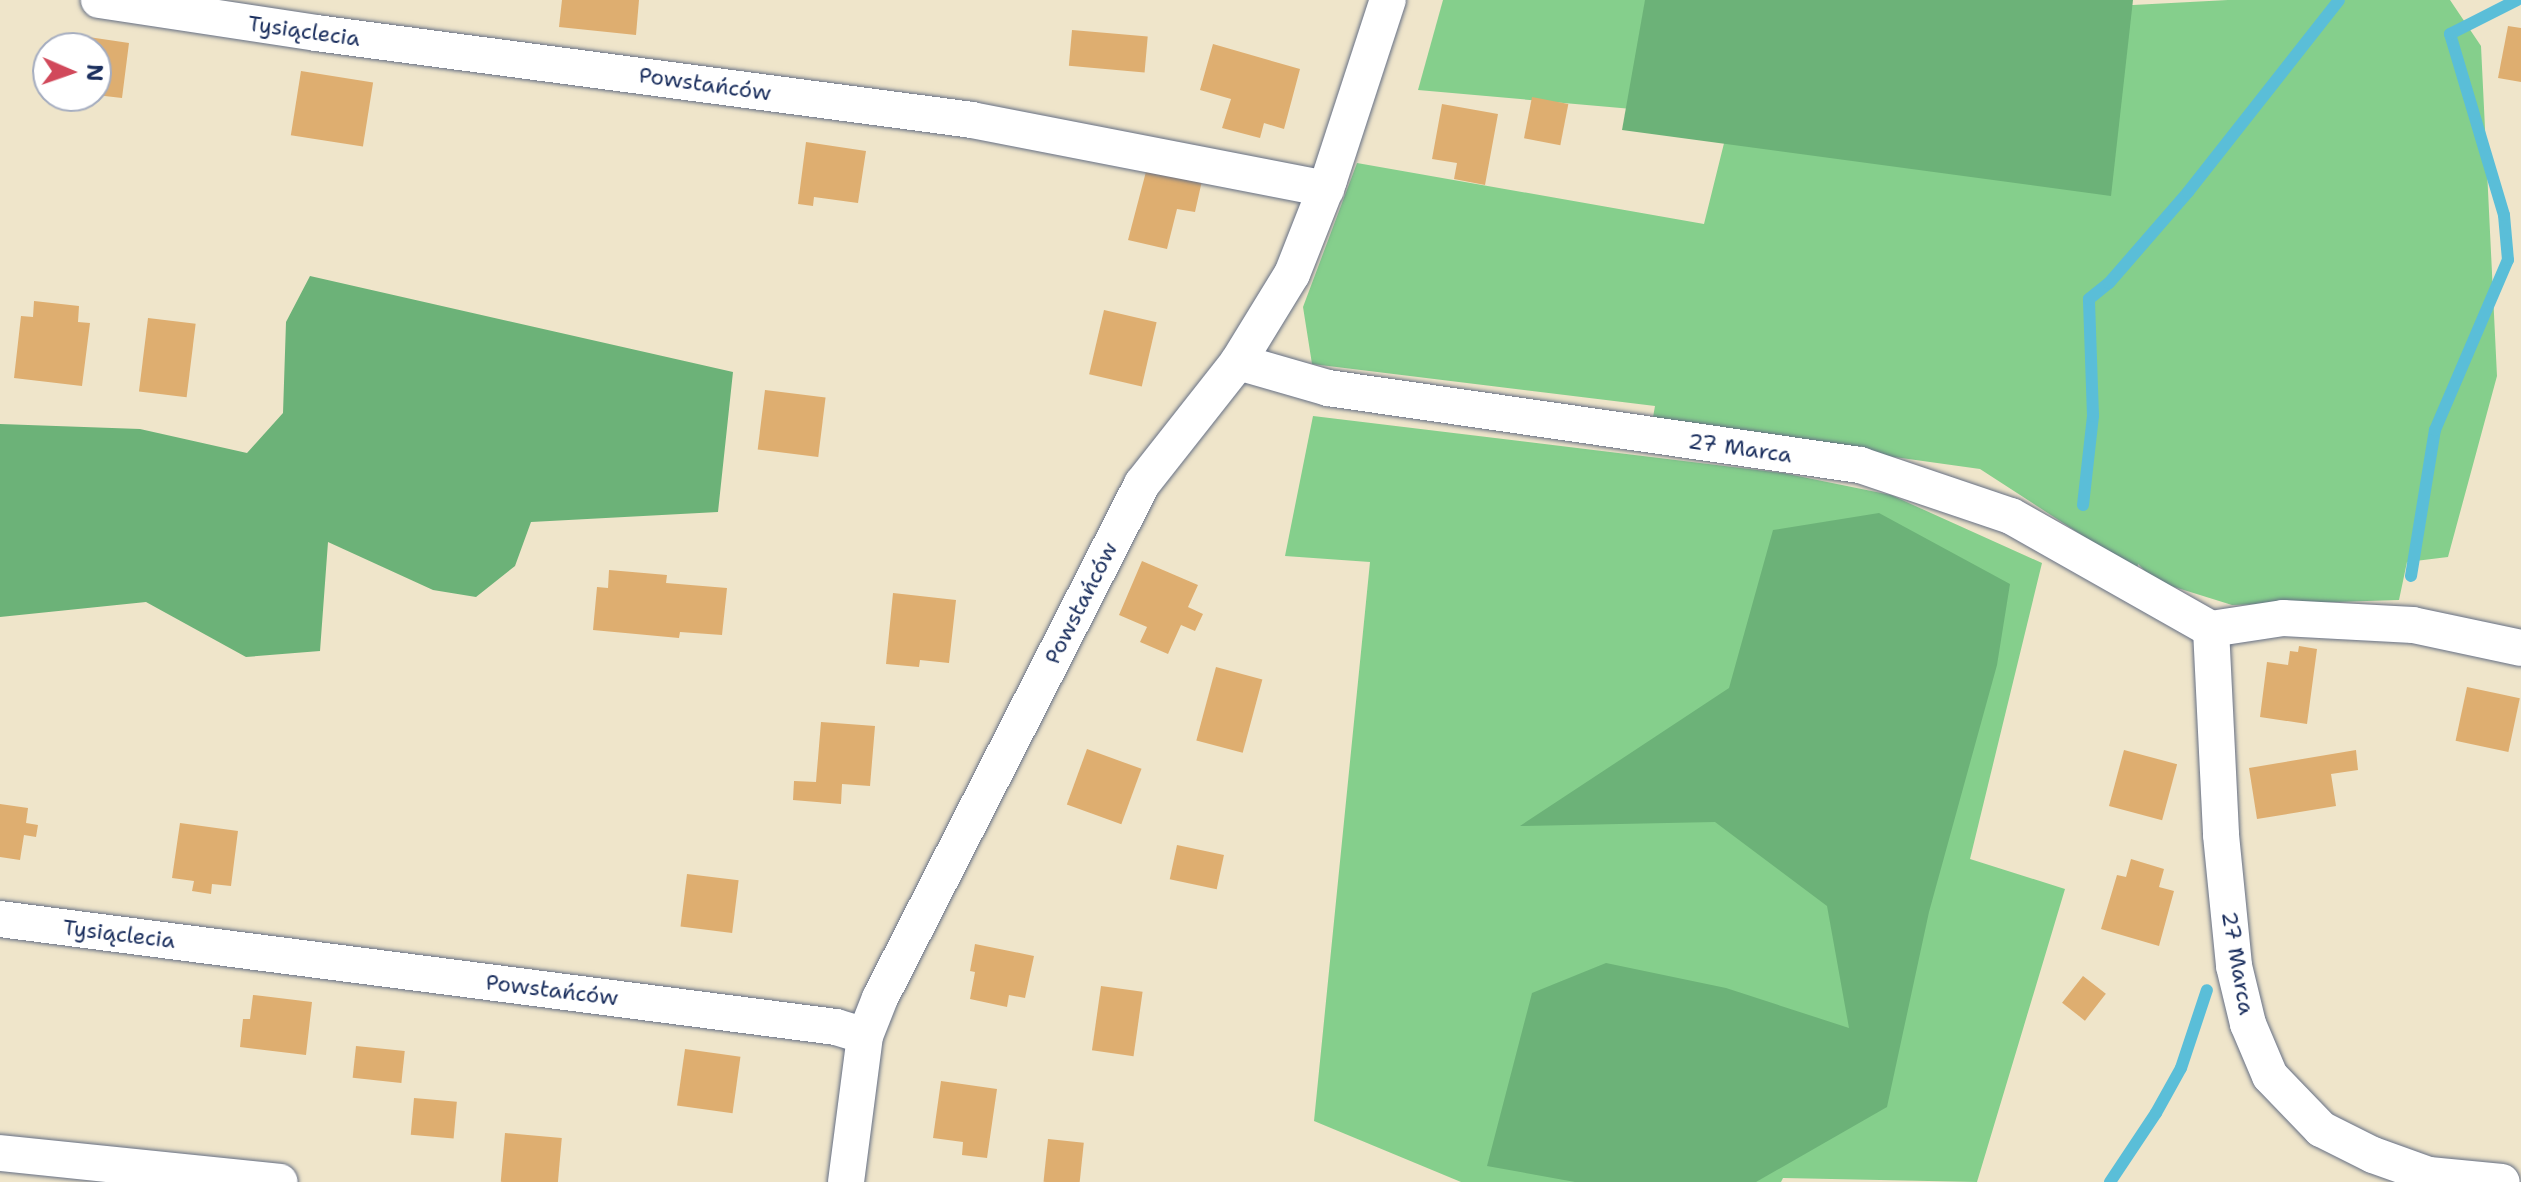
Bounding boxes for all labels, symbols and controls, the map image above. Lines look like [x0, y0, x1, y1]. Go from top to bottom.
street label: Tysiąclecia [246, 10, 362, 52]
north arrow [32, 32, 112, 112]
street label: Powstańców [637, 62, 773, 106]
text: N [80, 64, 109, 82]
street label: 27 Marca [1686, 428, 1794, 468]
street label: Powstańców [1039, 538, 1123, 668]
street label: 27 Marca [2216, 909, 2260, 1017]
street label: Tysiąclecia [61, 914, 177, 954]
street label: Powstańców [484, 969, 620, 1011]

